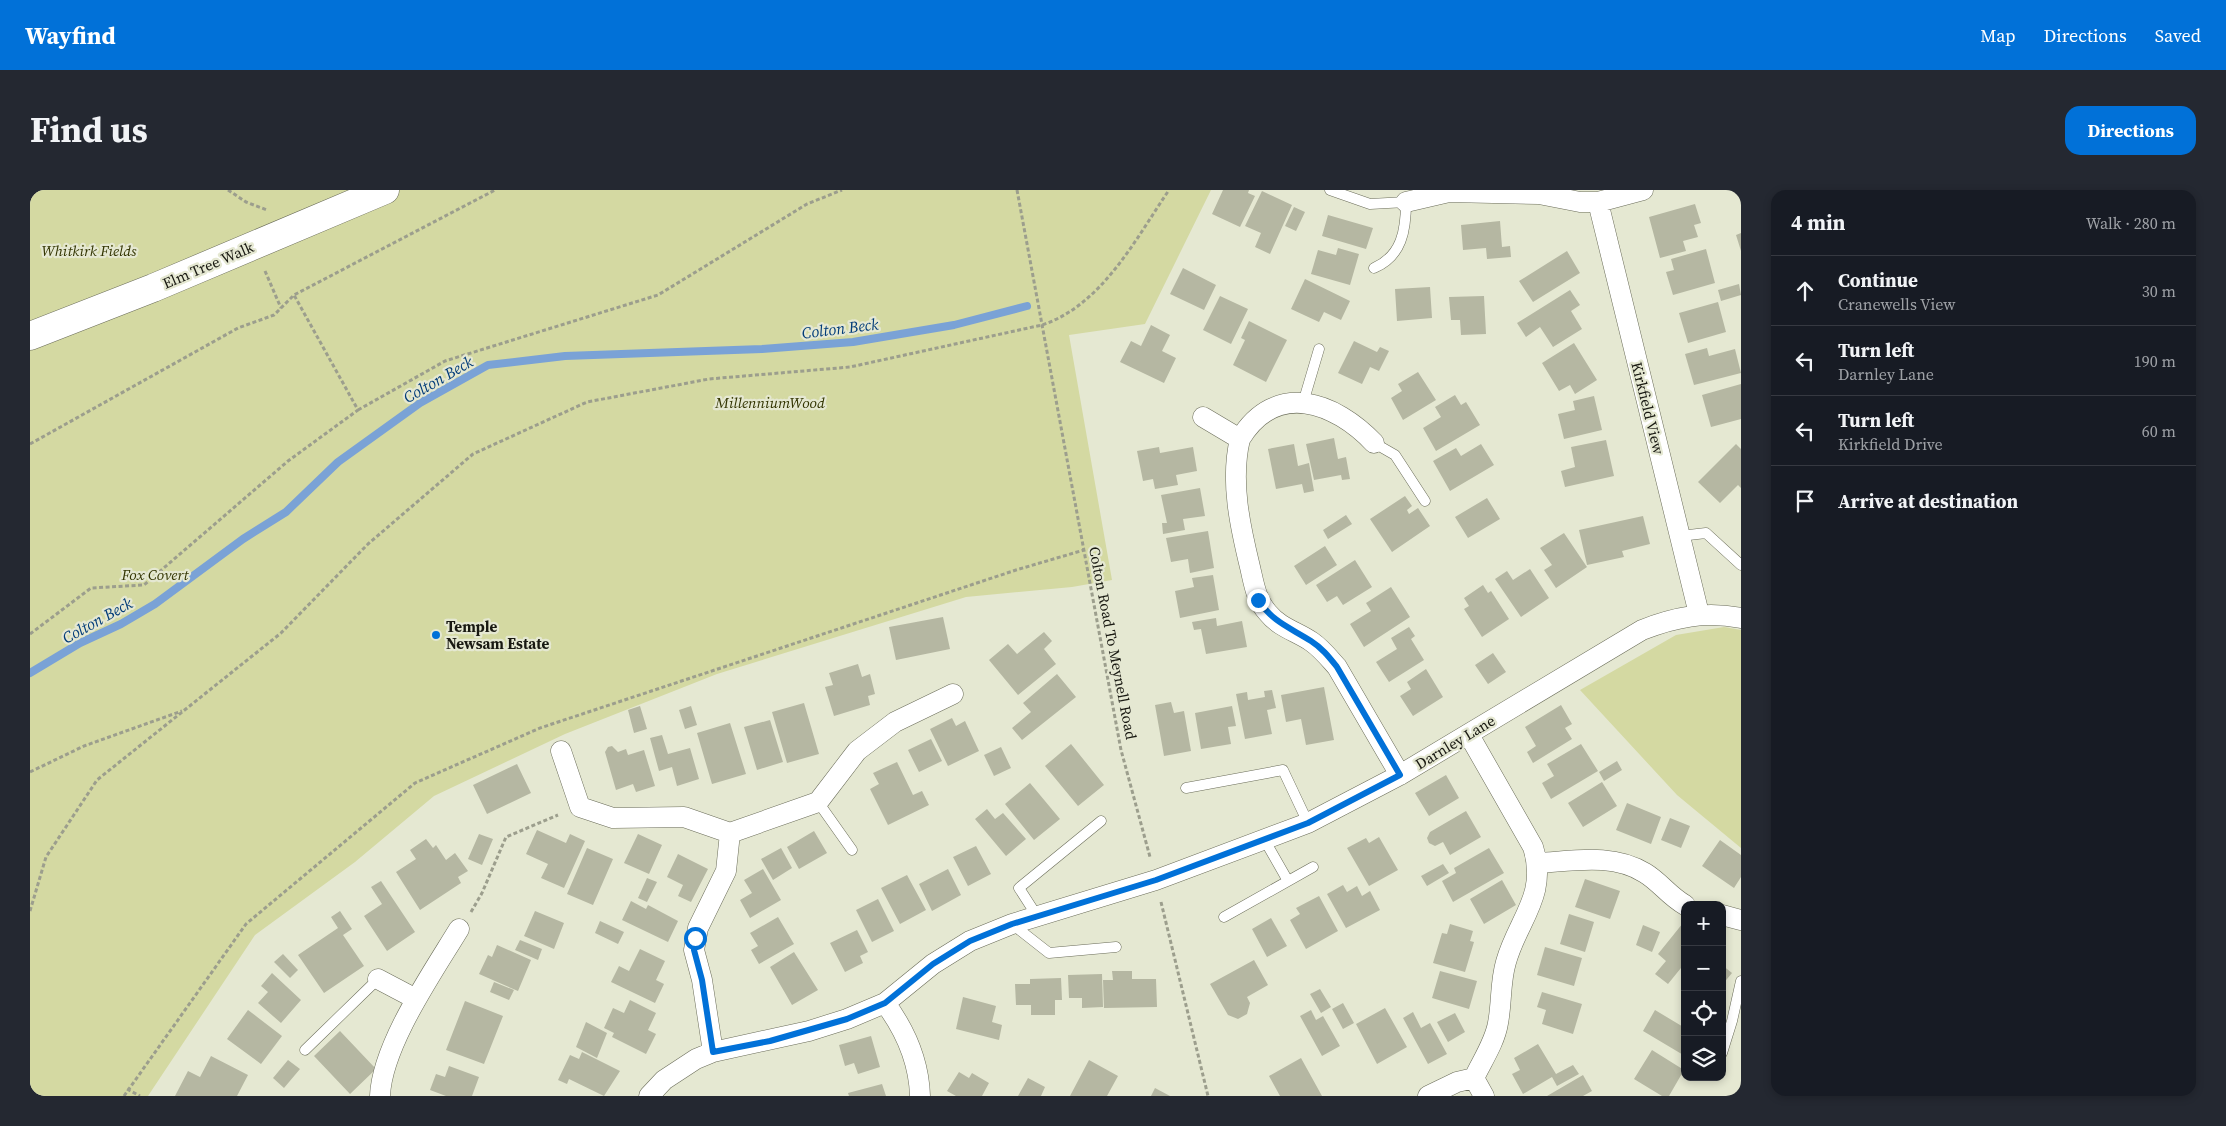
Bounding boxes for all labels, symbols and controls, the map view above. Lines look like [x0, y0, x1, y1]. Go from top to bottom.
text: Wayfind [25, 19, 116, 52]
text: Map [1980, 23, 2016, 48]
text: Directions [2044, 23, 2127, 48]
text: Saved [2155, 23, 2201, 48]
text: Find us [30, 106, 148, 154]
button: Directions [2065, 106, 2196, 155]
text: 4 min [1791, 208, 1846, 237]
text: Walk · 280 m [2086, 212, 2176, 234]
street label: Elm Tree Walk [159, 236, 258, 294]
park label: Whitkirk Fields [42, 240, 137, 261]
text: Continue [1838, 267, 1918, 293]
icon: ahead [1791, 277, 1819, 305]
text: 30 m [2142, 280, 2176, 302]
text: Cranewells View [1838, 293, 1955, 315]
water label: Colton Beck [800, 312, 880, 344]
text: Turn left [1838, 337, 1914, 363]
icon: left [1791, 347, 1819, 375]
water label: Colton Beck [399, 350, 477, 408]
text: 190 m [2134, 350, 2176, 372]
street label: Kirkfield View [1626, 360, 1670, 457]
text: Darnley Lane [1838, 363, 1934, 385]
park label: MillenniumWood [714, 392, 825, 413]
text: Turn left [1838, 407, 1914, 433]
icon: left [1791, 417, 1819, 445]
text: 60 m [2142, 420, 2176, 442]
text: Kirkfield Drive [1838, 433, 1943, 455]
icon: arrive [1791, 487, 1819, 515]
text: Arrive at destination [1838, 488, 2018, 514]
street label: Colton Road To Meynell Road [1084, 545, 1142, 742]
park label: Fox Covert [121, 564, 189, 585]
route end [1247, 589, 1270, 612]
water label: Colton Beck [58, 591, 136, 648]
place label: Temple Newsam Estate [446, 616, 550, 654]
marker: Temple Newsam Estate [430, 629, 442, 641]
street label: Darnley Lane [1411, 710, 1499, 774]
map controls [1681, 901, 1726, 1081]
button: + [1681, 901, 1726, 946]
route start [684, 927, 707, 950]
button: − [1681, 946, 1726, 991]
button: locate [1681, 991, 1726, 1036]
button: layers [1681, 1036, 1726, 1081]

